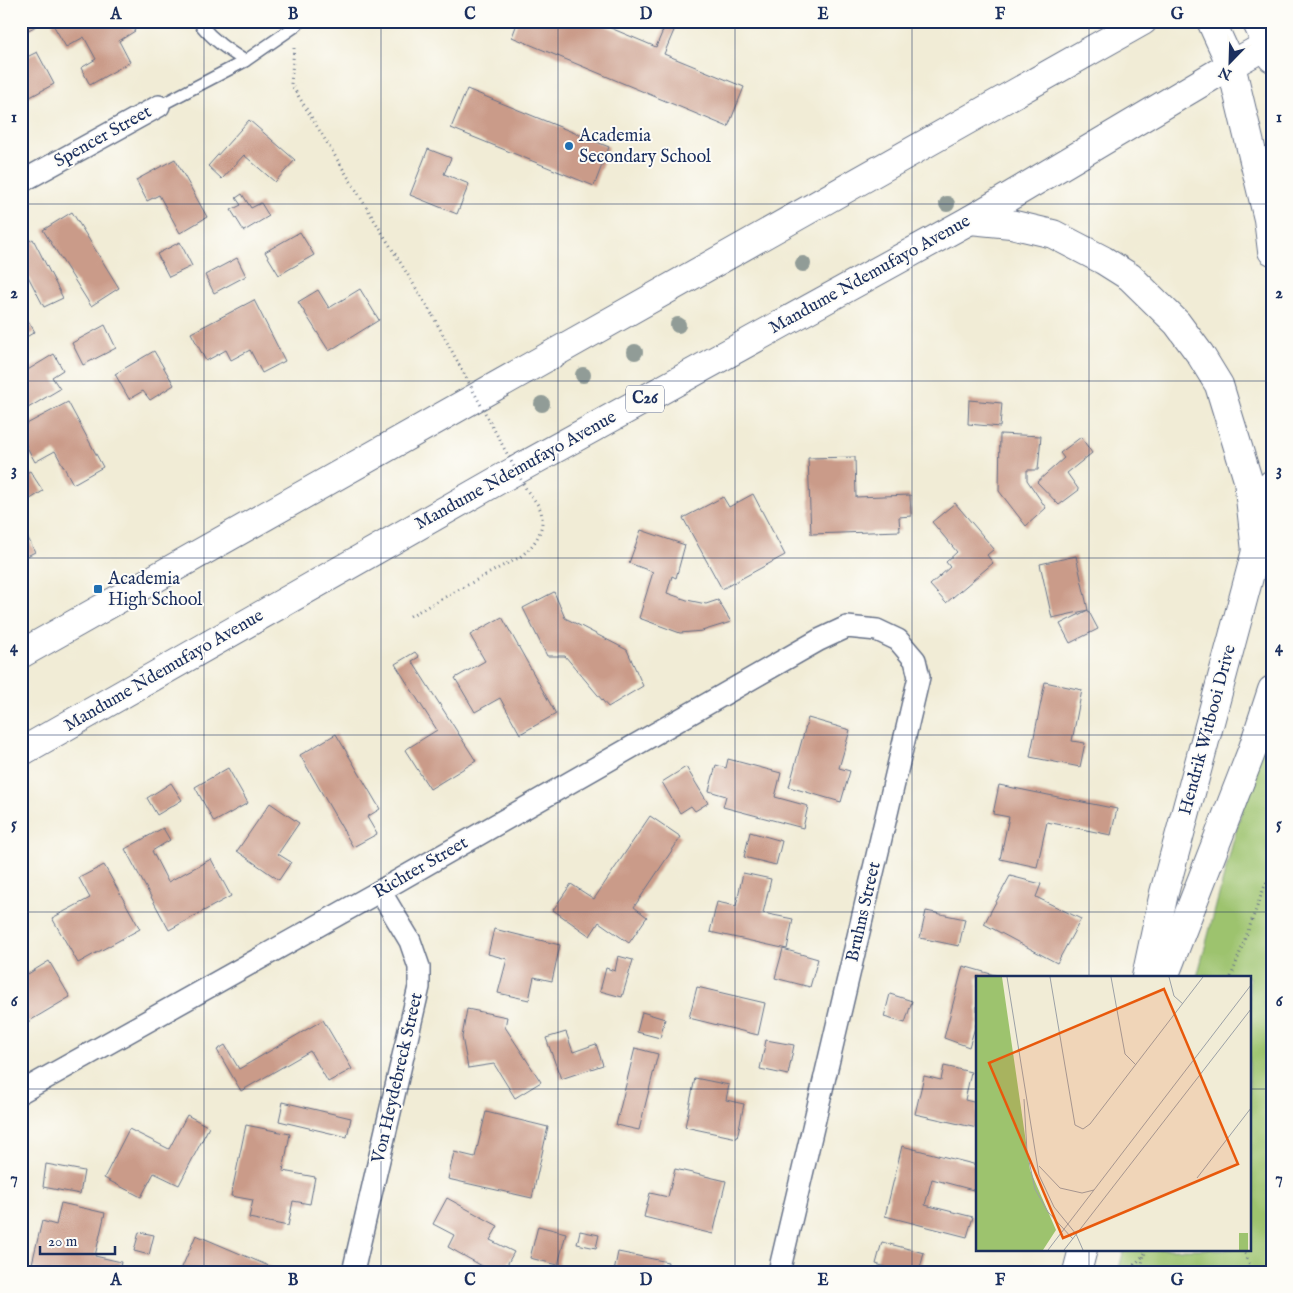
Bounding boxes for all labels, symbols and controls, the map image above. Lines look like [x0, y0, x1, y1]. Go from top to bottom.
text: A [110, 5, 123, 25]
text: B [288, 5, 299, 25]
text: C [464, 5, 476, 25]
text: D [640, 5, 653, 25]
text: E [817, 5, 829, 25]
text: F [995, 5, 1006, 25]
text: G [1171, 5, 1184, 25]
north arrow [1206, 38, 1256, 88]
text: N [1216, 62, 1235, 84]
street label: Spencer Street [50, 101, 156, 173]
text: 1 [11, 108, 17, 128]
text: 1 [1276, 108, 1282, 128]
place label: Academia Secondary School [578, 125, 711, 169]
marker: Academia Secondary School [563, 140, 575, 152]
street label: Mandume Ndemufayo Avenue [765, 210, 975, 340]
text: 2 [10, 284, 18, 304]
text: 2 [1275, 284, 1283, 304]
road number: C26 [626, 386, 664, 412]
street label: Mandume Ndemufayo Avenue [411, 406, 621, 536]
text: 3 [11, 461, 17, 481]
text: 3 [1276, 461, 1282, 481]
place label: Academia High School [107, 568, 202, 612]
marker: Academia High School [92, 583, 104, 595]
street label: Mandume Ndemufayo Avenue [60, 604, 268, 738]
text: 4 [10, 638, 19, 658]
text: 4 [1275, 638, 1284, 658]
street label: Hendrik Witbooi Drive [1174, 642, 1242, 818]
text: 5 [11, 815, 17, 835]
text: 5 [1276, 815, 1282, 835]
street label: Richter Street [370, 832, 472, 904]
street label: Bruhns Street [841, 860, 887, 964]
inset map [976, 976, 1250, 1250]
street label: Von Heydebreck Street [367, 991, 429, 1166]
text: 6 [11, 992, 19, 1012]
text: 6 [1276, 992, 1284, 1012]
text: 7 [10, 1169, 18, 1189]
text: 7 [1275, 1169, 1283, 1189]
scale bar [40, 1223, 115, 1255]
text: 20 m [48, 1232, 78, 1251]
text: A [110, 1271, 123, 1291]
text: B [288, 1271, 299, 1291]
text: C [464, 1271, 476, 1291]
text: D [640, 1271, 653, 1291]
text: E [817, 1271, 829, 1291]
text: F [995, 1271, 1006, 1291]
text: G [1171, 1271, 1184, 1291]

